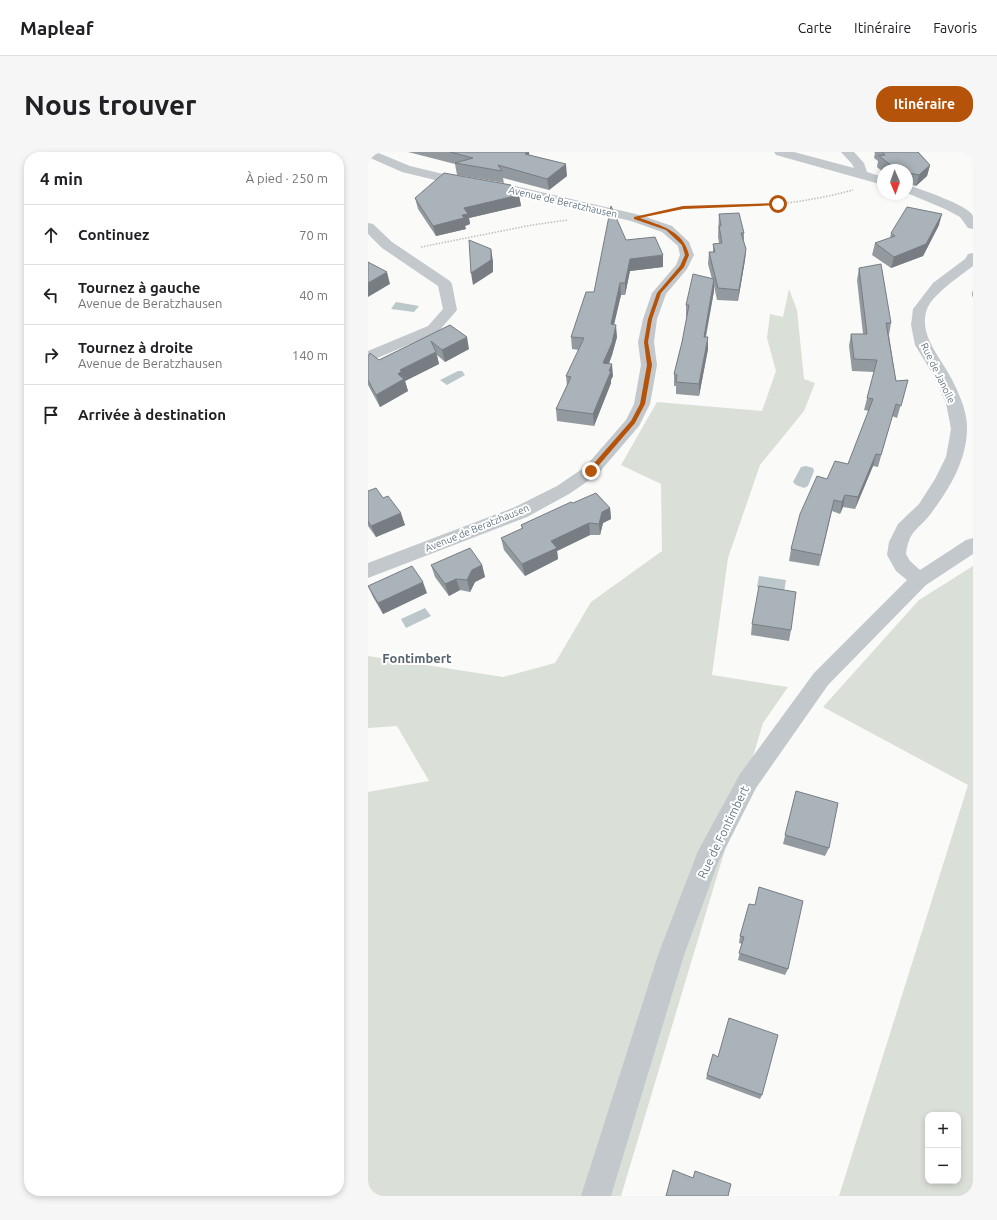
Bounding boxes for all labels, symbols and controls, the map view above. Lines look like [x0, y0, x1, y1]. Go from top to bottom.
text: Mapleaf [20, 17, 93, 39]
text: Carte [798, 20, 832, 36]
text: Itinéraire [854, 20, 911, 36]
text: Favoris [933, 20, 977, 36]
button: Itinéraire [876, 86, 973, 122]
text: Nous trouver [24, 89, 197, 120]
north arrow [877, 164, 913, 200]
text: 4 min [40, 169, 83, 188]
text: À pied · 250 m [246, 171, 328, 185]
street label: Avenue de Beratzhausen [508, 184, 618, 220]
route start [769, 195, 787, 213]
icon: ahead [40, 224, 62, 246]
text: Continuez [78, 226, 149, 243]
text: 70 m [299, 228, 328, 242]
text: Tournez à gauche [78, 279, 201, 296]
icon: left [40, 284, 62, 306]
text: 40 m [299, 288, 328, 302]
text: Avenue de Beratzhausen [78, 296, 222, 310]
text: Tournez à droite [78, 339, 193, 356]
street label: Rue de Janolle [919, 341, 957, 405]
icon: right [40, 344, 62, 366]
text: 140 m [292, 348, 328, 362]
text: Avenue de Beratzhausen [78, 356, 222, 370]
icon: arrive [40, 404, 62, 426]
text: Arrivée à destination [78, 406, 226, 423]
route end [582, 462, 600, 480]
street label: Avenue de Beratzhausen [423, 502, 531, 554]
district label: Fontimbert [382, 651, 452, 665]
street label: Rue de Fontimbert [695, 783, 751, 880]
map controls [925, 1112, 961, 1184]
button: + [925, 1112, 961, 1148]
button: − [925, 1148, 961, 1184]

